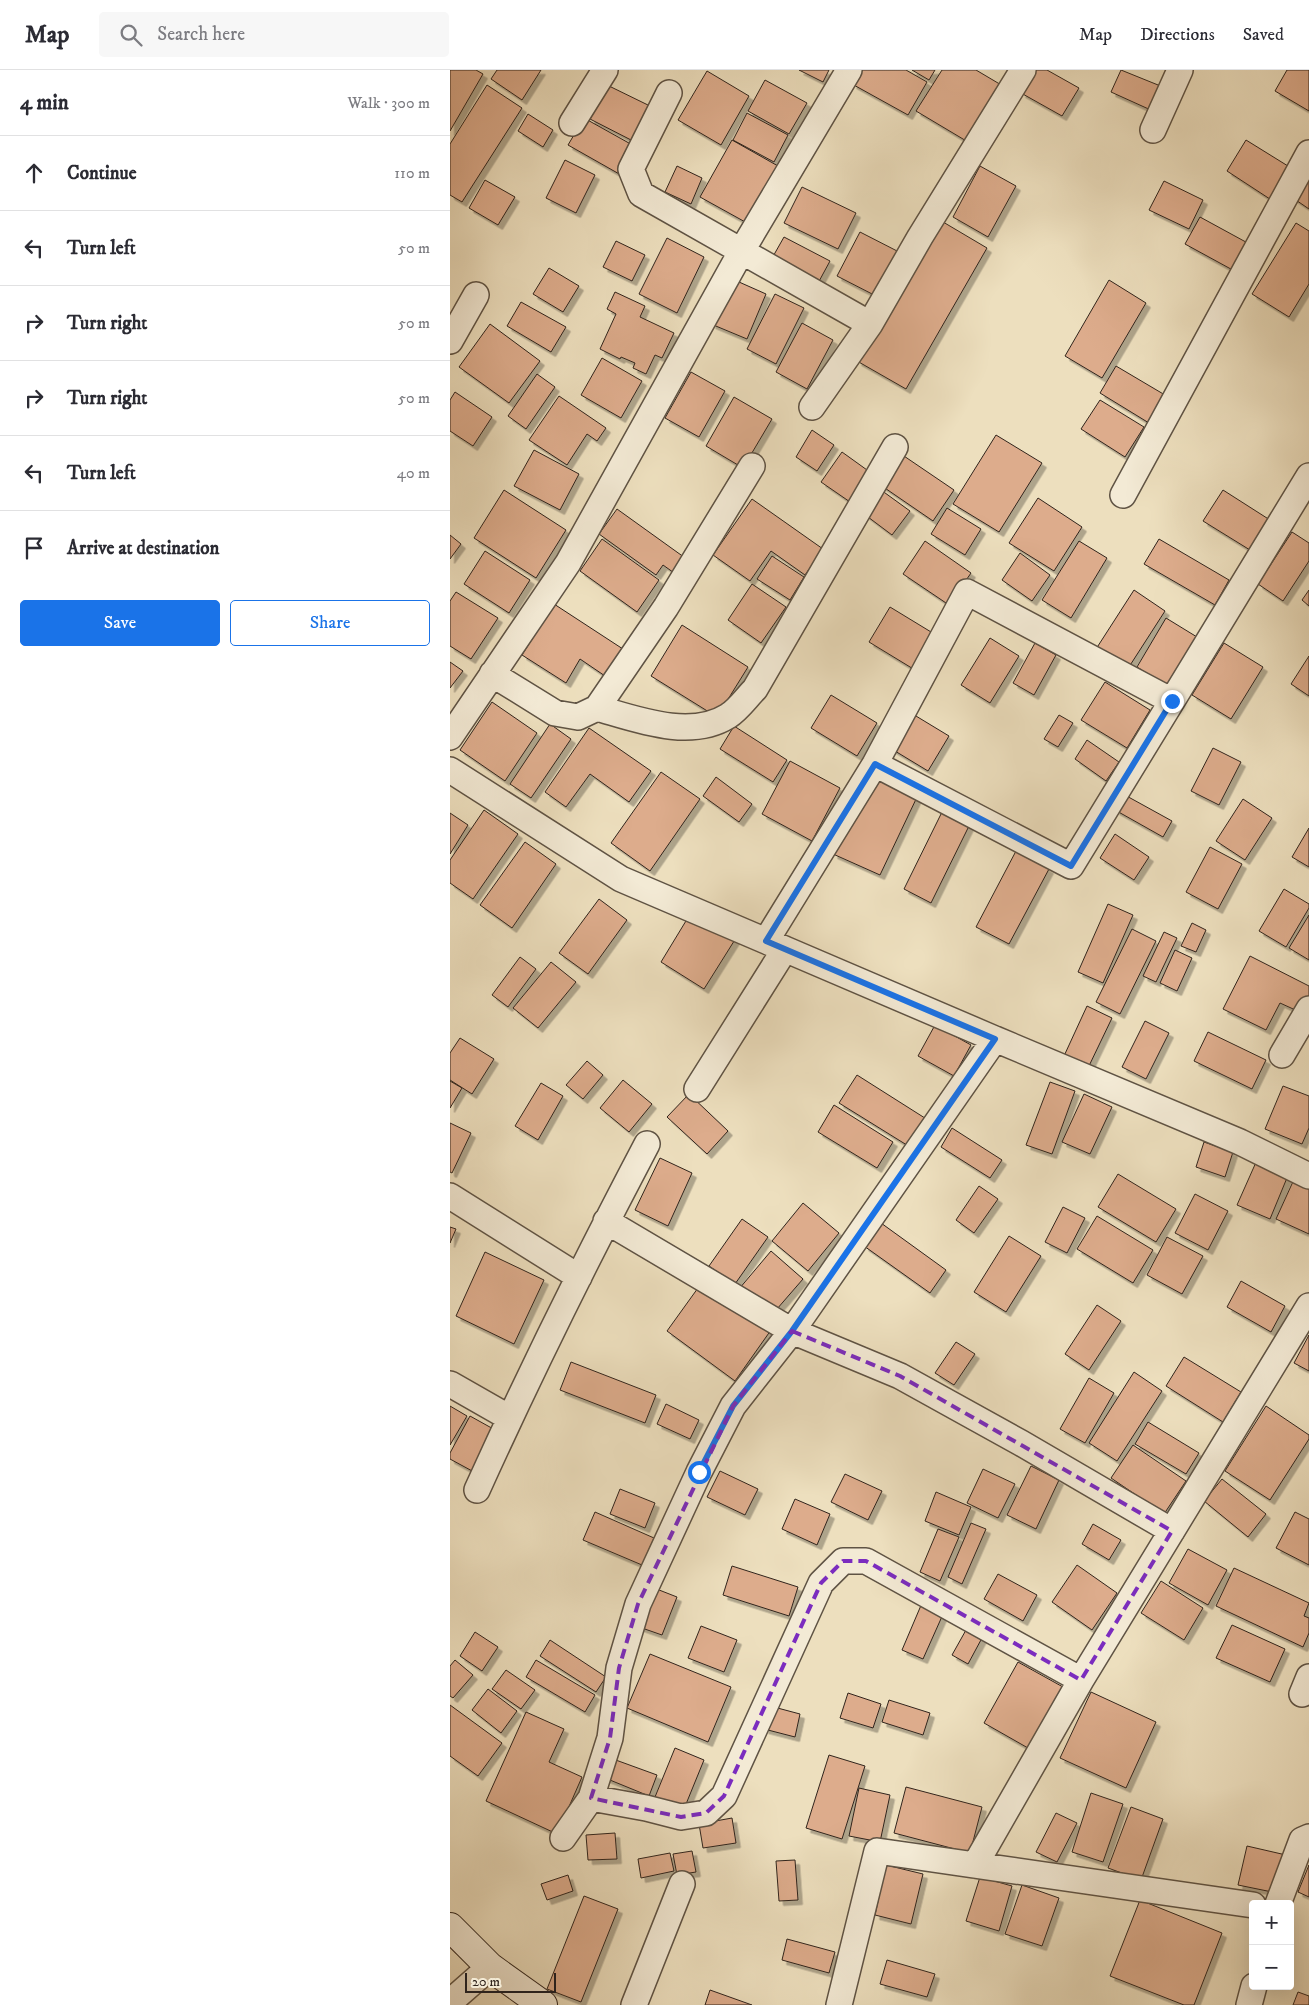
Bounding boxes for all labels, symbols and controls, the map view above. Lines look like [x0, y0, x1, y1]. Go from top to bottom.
search box [99, 12, 449, 57]
text: Map [25, 20, 69, 50]
icon: search [117, 21, 145, 49]
text: Search here [157, 23, 245, 46]
text: Map [1079, 24, 1112, 46]
text: Directions [1140, 24, 1215, 46]
text: Saved [1243, 24, 1284, 46]
text: 4 min [20, 90, 69, 116]
text: Walk · 300 m [347, 93, 430, 113]
icon: ahead [20, 159, 48, 187]
text: Continue [67, 162, 137, 185]
text: 110 m [394, 163, 430, 183]
icon: left [20, 234, 48, 262]
text: Turn left [67, 237, 136, 260]
text: 50 m [398, 238, 430, 258]
icon: right [20, 309, 48, 337]
text: Turn right [67, 312, 147, 335]
text: 50 m [398, 313, 430, 333]
icon: right [20, 384, 48, 412]
text: Turn right [67, 387, 147, 410]
text: 50 m [398, 388, 430, 408]
icon: left [20, 459, 48, 487]
text: Turn left [67, 462, 136, 485]
text: 40 m [397, 463, 430, 483]
icon: arrive [20, 534, 48, 562]
text: Arrive at destination [67, 537, 219, 560]
button: Save [20, 600, 220, 646]
button: Share [230, 600, 430, 646]
route end [1161, 690, 1184, 713]
route start [688, 1461, 711, 1484]
map controls [1249, 1900, 1294, 1990]
button: + [1249, 1900, 1294, 1945]
button: − [1249, 1945, 1294, 1990]
scale bar [465, 1970, 556, 1993]
text: 20 m [472, 1973, 500, 1991]

